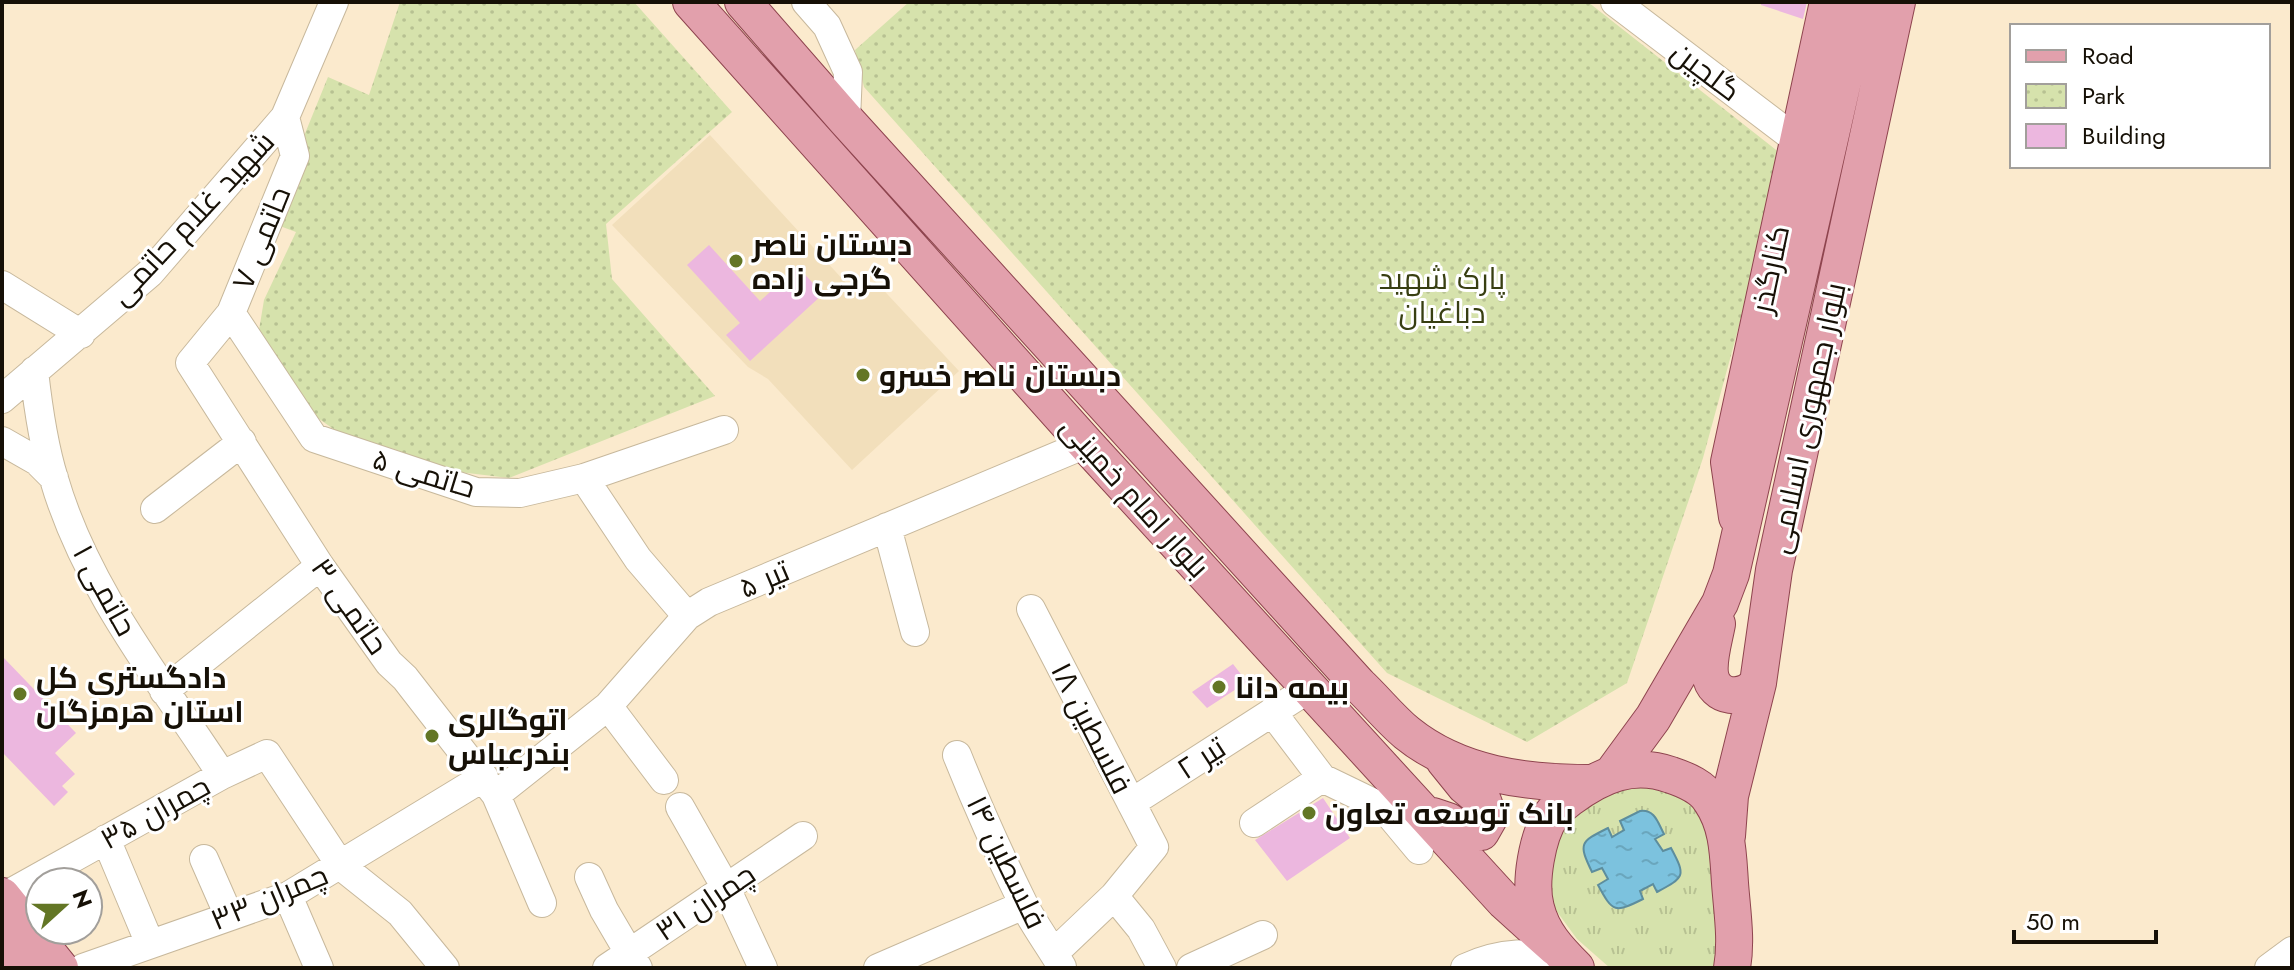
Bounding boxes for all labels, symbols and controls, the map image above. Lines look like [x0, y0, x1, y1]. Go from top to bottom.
legend [2010, 24, 2270, 168]
street label: گلچین [1662, 31, 1750, 111]
text: Road [2082, 38, 2134, 73]
text: Park [2082, 78, 2125, 113]
text: Building [2082, 118, 2166, 153]
street label: شهید غلام حاتمی [100, 121, 284, 315]
street label: حاتمی ۷ [221, 180, 301, 296]
street label: کنارگذر [1739, 221, 1800, 319]
place label: دبستان ناصر گرجی زاده [751, 223, 912, 300]
marker: دبستان ناصر گرجی زاده [727, 252, 745, 270]
park label: پارک شهید دباغیان [1379, 257, 1505, 334]
street label: بلوار جمهوری اسلامی [1757, 278, 1857, 558]
place label: دبستان ناصر خسرو [879, 354, 1121, 397]
marker: دبستان ناصر خسرو [854, 366, 872, 384]
street label: بلوار امام خمینی [1051, 407, 1219, 587]
street label: حاتمی ۵ [367, 437, 481, 509]
street label: حاتمی ۱ [62, 536, 148, 644]
street label: حاتمی ۳ [301, 549, 399, 663]
street label: تیر ۵ [732, 549, 796, 609]
street label: فلسطین ۱۸ [1041, 655, 1143, 801]
place label: دادگستری کل استان هرمزگان [36, 656, 244, 733]
place label: بیمه دانا [1235, 666, 1349, 709]
marker: بیمه دانا [1210, 678, 1228, 696]
marker: دادگستری کل استان هرمزگان [11, 685, 29, 703]
place label: اتوگالری بندرعباس [448, 698, 570, 775]
street label: تیر ۲ [1168, 726, 1234, 790]
marker: اتوگالری بندرعباس [423, 727, 441, 745]
street label: چمران ۳۵ [92, 764, 218, 860]
street label: فلسطین ۱۴ [956, 788, 1058, 936]
place label: بانک توسعه تعاون [1325, 792, 1574, 835]
marker: بانک توسعه تعاون [1300, 804, 1318, 822]
street label: چمران ۳۳ [204, 853, 334, 941]
street label: چمران ۳۱ [646, 853, 764, 951]
north arrow [24, 866, 104, 946]
text: N [65, 885, 101, 913]
scale bar [2014, 894, 2156, 944]
text: 50 m [2026, 904, 2080, 939]

